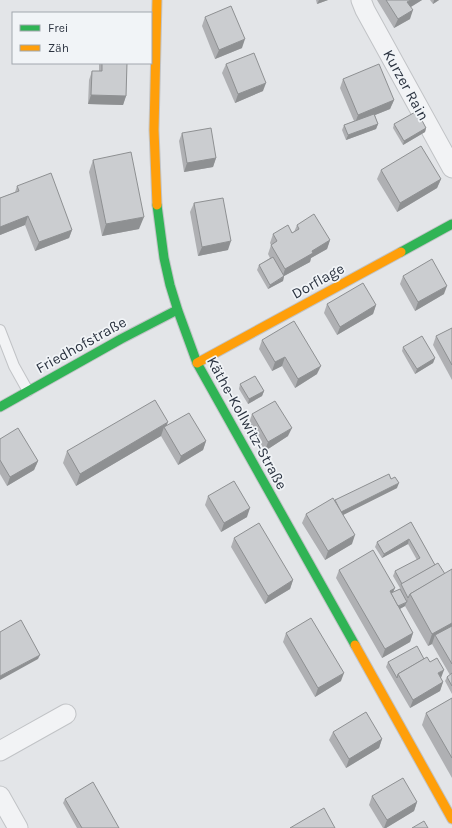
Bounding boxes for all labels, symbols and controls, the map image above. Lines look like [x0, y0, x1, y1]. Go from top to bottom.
legend [12, 12, 152, 64]
text: Frei [48, 21, 68, 35]
text: Zäh [48, 41, 69, 55]
street label: Kurzer Rain [379, 46, 433, 124]
street label: Dorflage [289, 259, 347, 303]
street label: Friedhofstraße [33, 313, 129, 377]
street label: Käthe-Kollwitz-Straße [203, 353, 291, 493]

